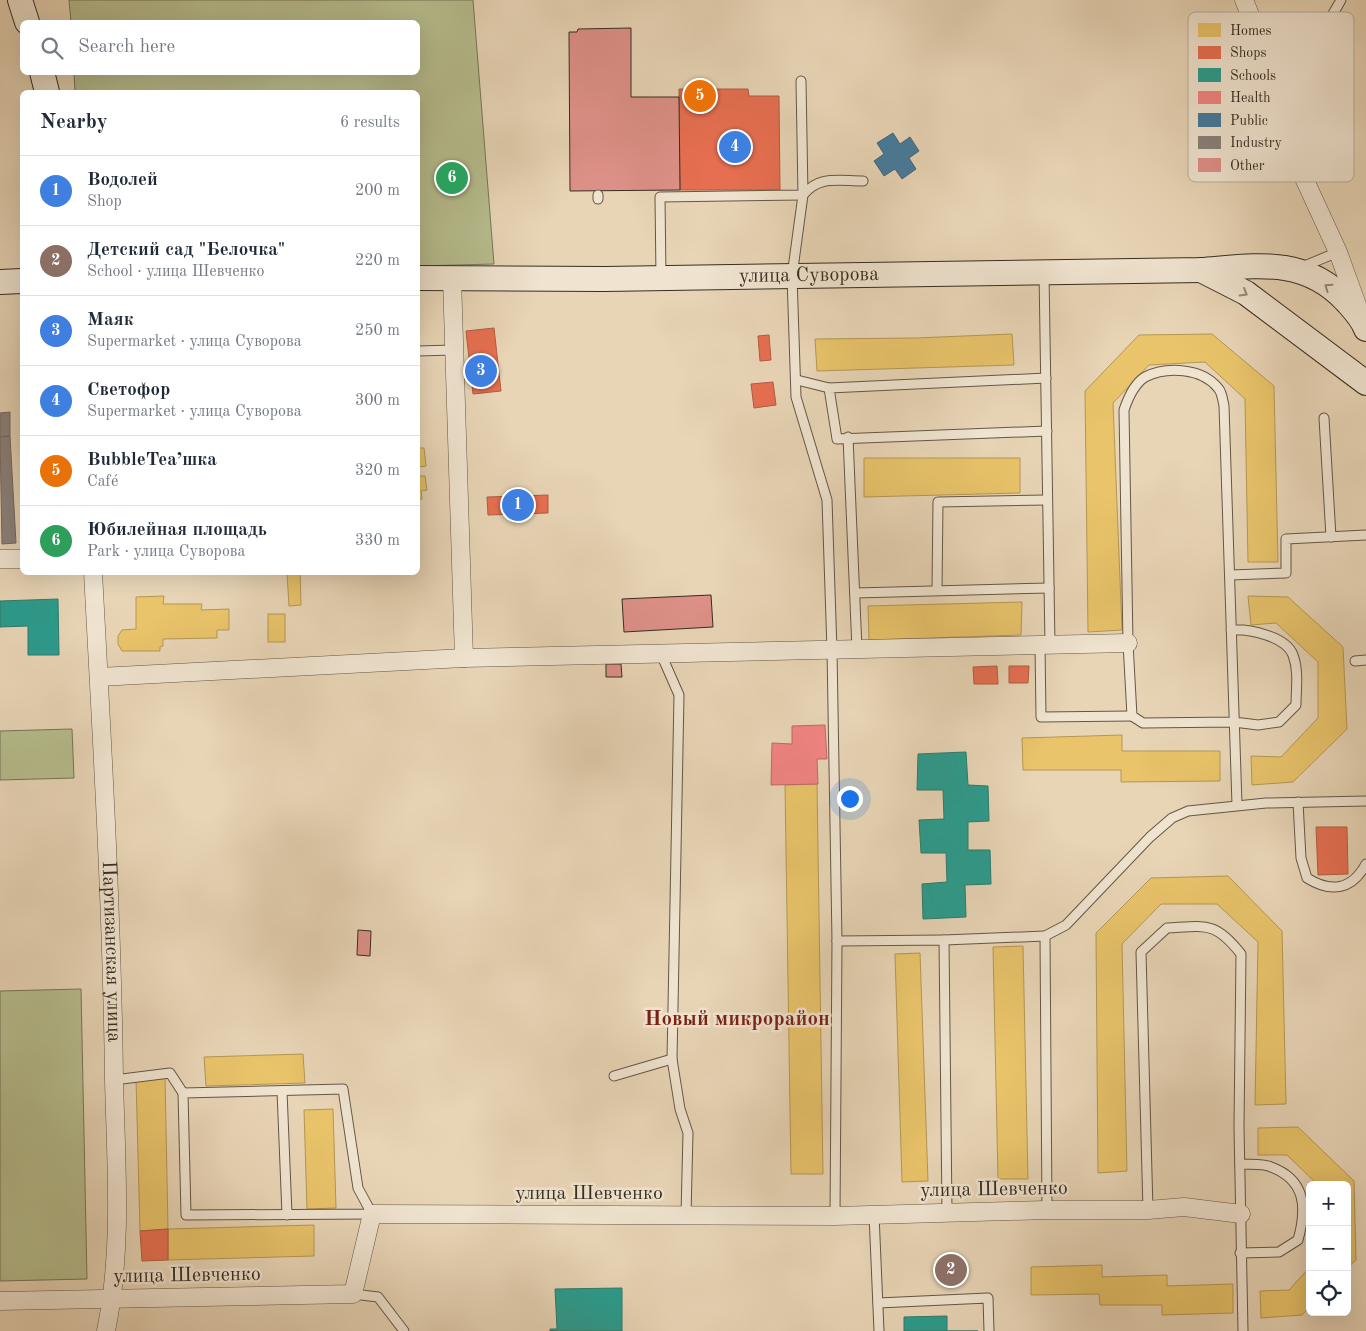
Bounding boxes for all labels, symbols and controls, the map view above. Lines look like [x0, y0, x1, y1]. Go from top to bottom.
legend [1188, 12, 1354, 182]
search box [20, 20, 420, 75]
text: Homes [1230, 24, 1272, 38]
icon: search [38, 34, 66, 62]
text: Search here [78, 38, 175, 57]
text: Shops [1230, 46, 1267, 60]
text: Schools [1230, 69, 1276, 83]
pin: 5 [684, 77, 716, 115]
text: Health [1230, 91, 1271, 105]
text: Nearby [40, 112, 108, 133]
text: Public [1230, 114, 1268, 128]
text: 6 results [340, 115, 400, 131]
pin: 4 [719, 128, 751, 166]
text: Industry [1230, 136, 1283, 150]
pin: 6 [436, 159, 468, 197]
text: Other [1230, 159, 1265, 173]
text: Водолей [87, 171, 158, 190]
text: 1 [51, 183, 61, 199]
text: 200 m [355, 183, 400, 199]
text: Shop [87, 194, 122, 210]
text: Детский сад "Белочка" [87, 241, 285, 260]
text: 2 [51, 253, 61, 269]
text: 220 m [355, 253, 400, 269]
text: School · улица Шевченко [87, 264, 264, 280]
street label: улица Суворова [739, 265, 879, 287]
one-way arrow [1325, 284, 1334, 293]
one-way arrow [1238, 286, 1247, 296]
text: Маяк [87, 311, 134, 330]
text: 3 [51, 323, 61, 339]
text: 250 m [355, 323, 400, 339]
text: Supermarket · улица Суворова [87, 334, 302, 350]
pin: 3 [465, 352, 497, 390]
text: Светофор [87, 381, 170, 400]
text: 4 [51, 393, 61, 409]
text: 300 m [355, 393, 400, 409]
text: Supermarket · улица Суворова [87, 404, 302, 420]
text: BubbleTea’шка [87, 451, 217, 470]
text: 5 [51, 463, 61, 479]
text: 320 m [355, 463, 400, 479]
text: Café [87, 474, 118, 490]
pin: 1 [502, 486, 534, 524]
text: Юбилейная площадь [87, 521, 267, 540]
text: 6 [51, 533, 61, 549]
text: 330 m [355, 533, 400, 549]
text: Park · улица Суворова [87, 544, 245, 560]
your location [837, 786, 863, 812]
street label: Партизанская улица [98, 860, 123, 1043]
district label: Новый микрорайон [644, 1009, 830, 1030]
street label: улица Шевченко [920, 1179, 1068, 1201]
map controls [1306, 1181, 1351, 1316]
button: + [1306, 1181, 1351, 1226]
street label: улица Шевченко [515, 1184, 663, 1204]
button: − [1306, 1226, 1351, 1271]
pin: 2 [935, 1251, 967, 1289]
street label: улица Шевченко [113, 1265, 261, 1287]
button: locate [1306, 1271, 1351, 1316]

